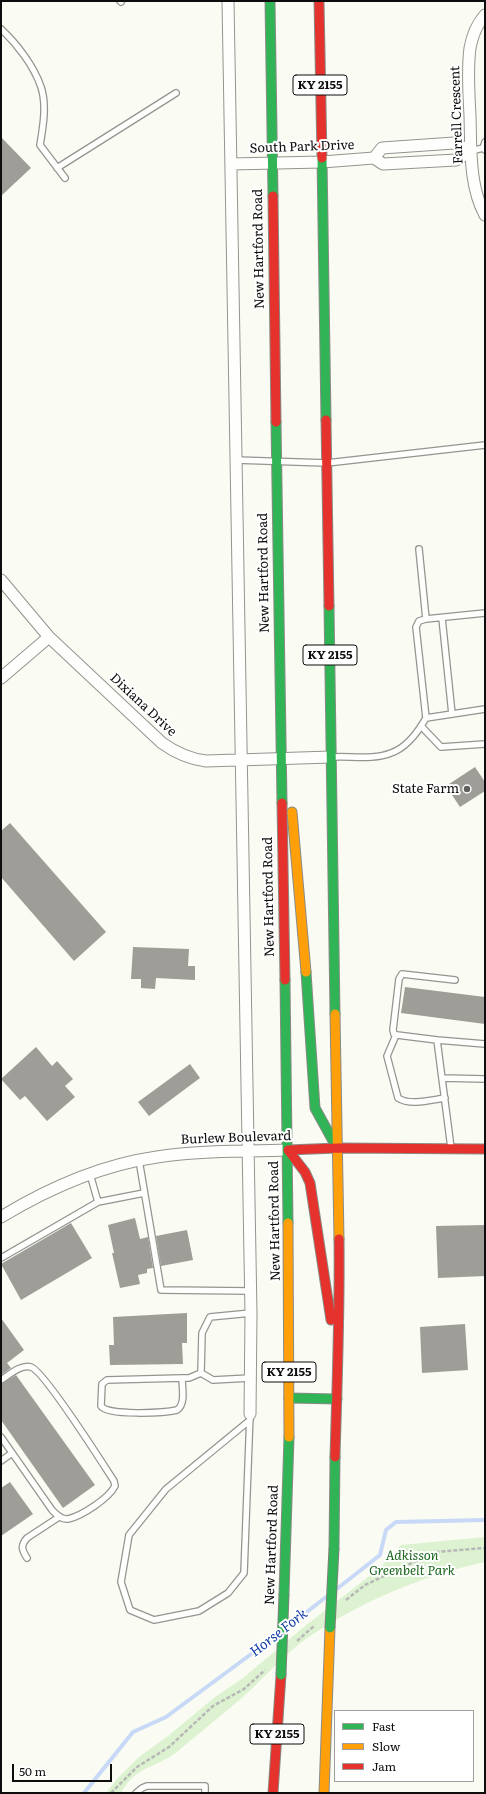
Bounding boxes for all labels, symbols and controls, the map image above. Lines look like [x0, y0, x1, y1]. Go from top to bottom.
street label: Farrell Crescent [447, 66, 467, 164]
road number: KY 2155 [293, 75, 347, 95]
street label: South Park Drive [249, 137, 355, 157]
street label: New Hartford Road [250, 189, 268, 309]
street label: New Hartford Road [255, 513, 273, 633]
road number: KY 2155 [303, 645, 357, 665]
street label: Dixiana Drive [107, 670, 179, 740]
place label: State Farm [392, 781, 459, 797]
marker: State Farm [462, 784, 472, 794]
street label: New Hartford Road [260, 837, 278, 957]
street label: Burlew Boulevard [180, 1128, 292, 1148]
street label: New Hartford Road [266, 1161, 284, 1281]
road number: KY 2155 [262, 1362, 316, 1382]
street label: New Hartford Road [262, 1485, 282, 1605]
park label: Adkisson Greenbelt Park [369, 1548, 455, 1579]
water label: Horse Fork [247, 1605, 311, 1661]
legend [334, 1710, 474, 1782]
text: Fast [372, 1717, 395, 1735]
road number: KY 2155 [250, 1724, 304, 1744]
text: Slow [372, 1737, 400, 1755]
scale bar [14, 1756, 114, 1782]
text: Jam [372, 1757, 396, 1775]
text: 50 m [19, 1762, 46, 1780]

